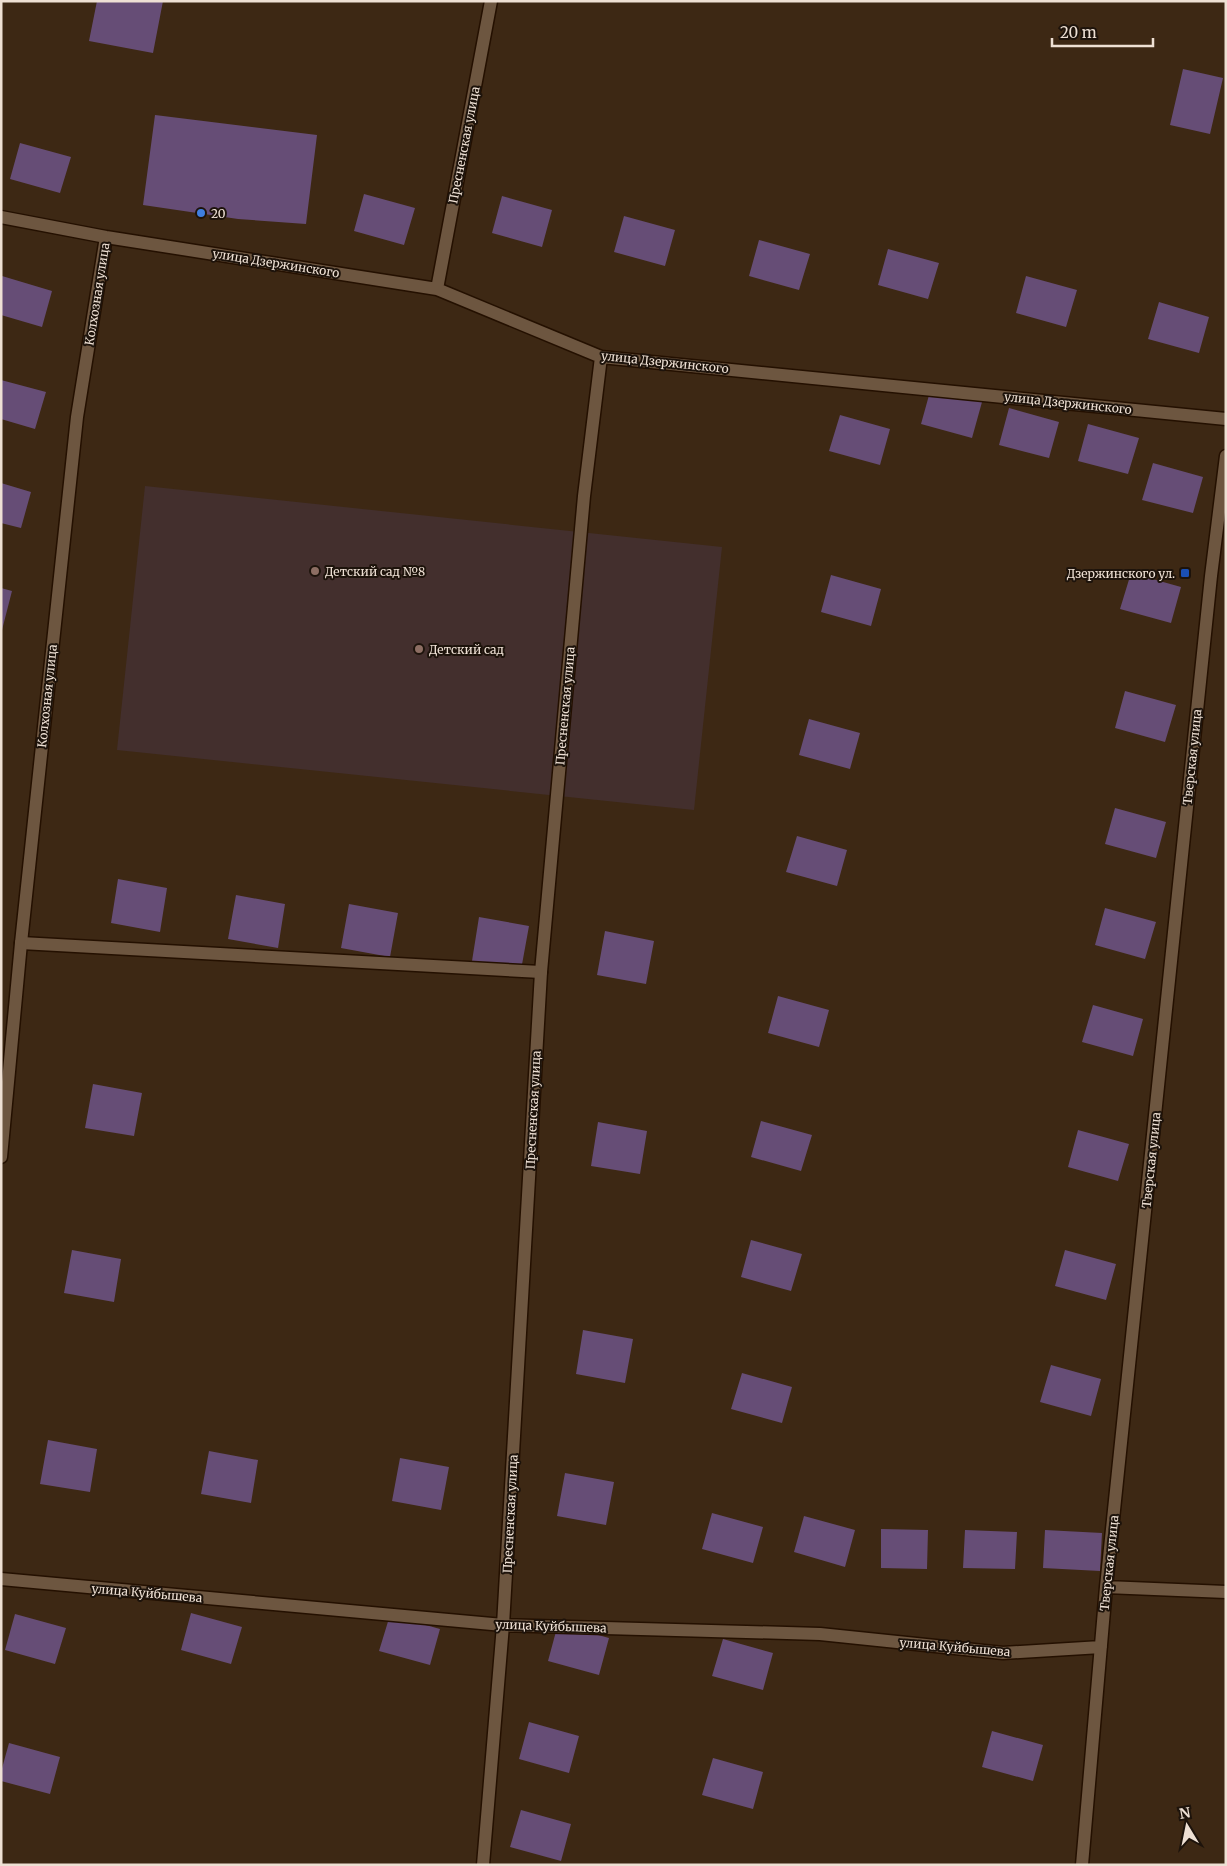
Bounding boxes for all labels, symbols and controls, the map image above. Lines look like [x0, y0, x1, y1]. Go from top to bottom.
scale bar [1052, 15, 1153, 47]
text: 20 m [1060, 23, 1097, 42]
street label: Пресненская улица [445, 85, 483, 205]
place label: 20 [211, 206, 226, 221]
marker: 20 [195, 207, 207, 219]
street label: Колхозная улица [81, 241, 113, 346]
street label: улица Дзержинского [211, 246, 341, 280]
street label: улица Дзержинского [600, 348, 730, 376]
street label: улица Дзержинского [1003, 389, 1133, 417]
place label: Детский сад №8 [325, 564, 425, 579]
marker: Детский сад №8 [309, 565, 321, 577]
place label: Дзержинского ул. [1067, 566, 1175, 581]
marker: Дзержинского ул. [1179, 567, 1191, 579]
place label: Детский сад [429, 642, 504, 657]
street label: Колхозная улица [34, 643, 60, 748]
marker: Детский сад [413, 643, 425, 655]
street label: Пресненская улица [552, 646, 578, 766]
street label: Тверская улица [1180, 708, 1205, 806]
street label: Пресненская улица [522, 1050, 544, 1170]
street label: Тверская улица [1139, 1111, 1164, 1209]
street label: Пресненская улица [499, 1454, 521, 1574]
street label: Тверская улица [1097, 1514, 1122, 1612]
street label: улица Куйбышева [91, 1581, 204, 1605]
street label: улица Куйбышева [495, 1617, 607, 1635]
street label: улица Куйбышева [899, 1635, 1012, 1659]
north arrow [1162, 1801, 1212, 1851]
text: N [1178, 1803, 1192, 1823]

